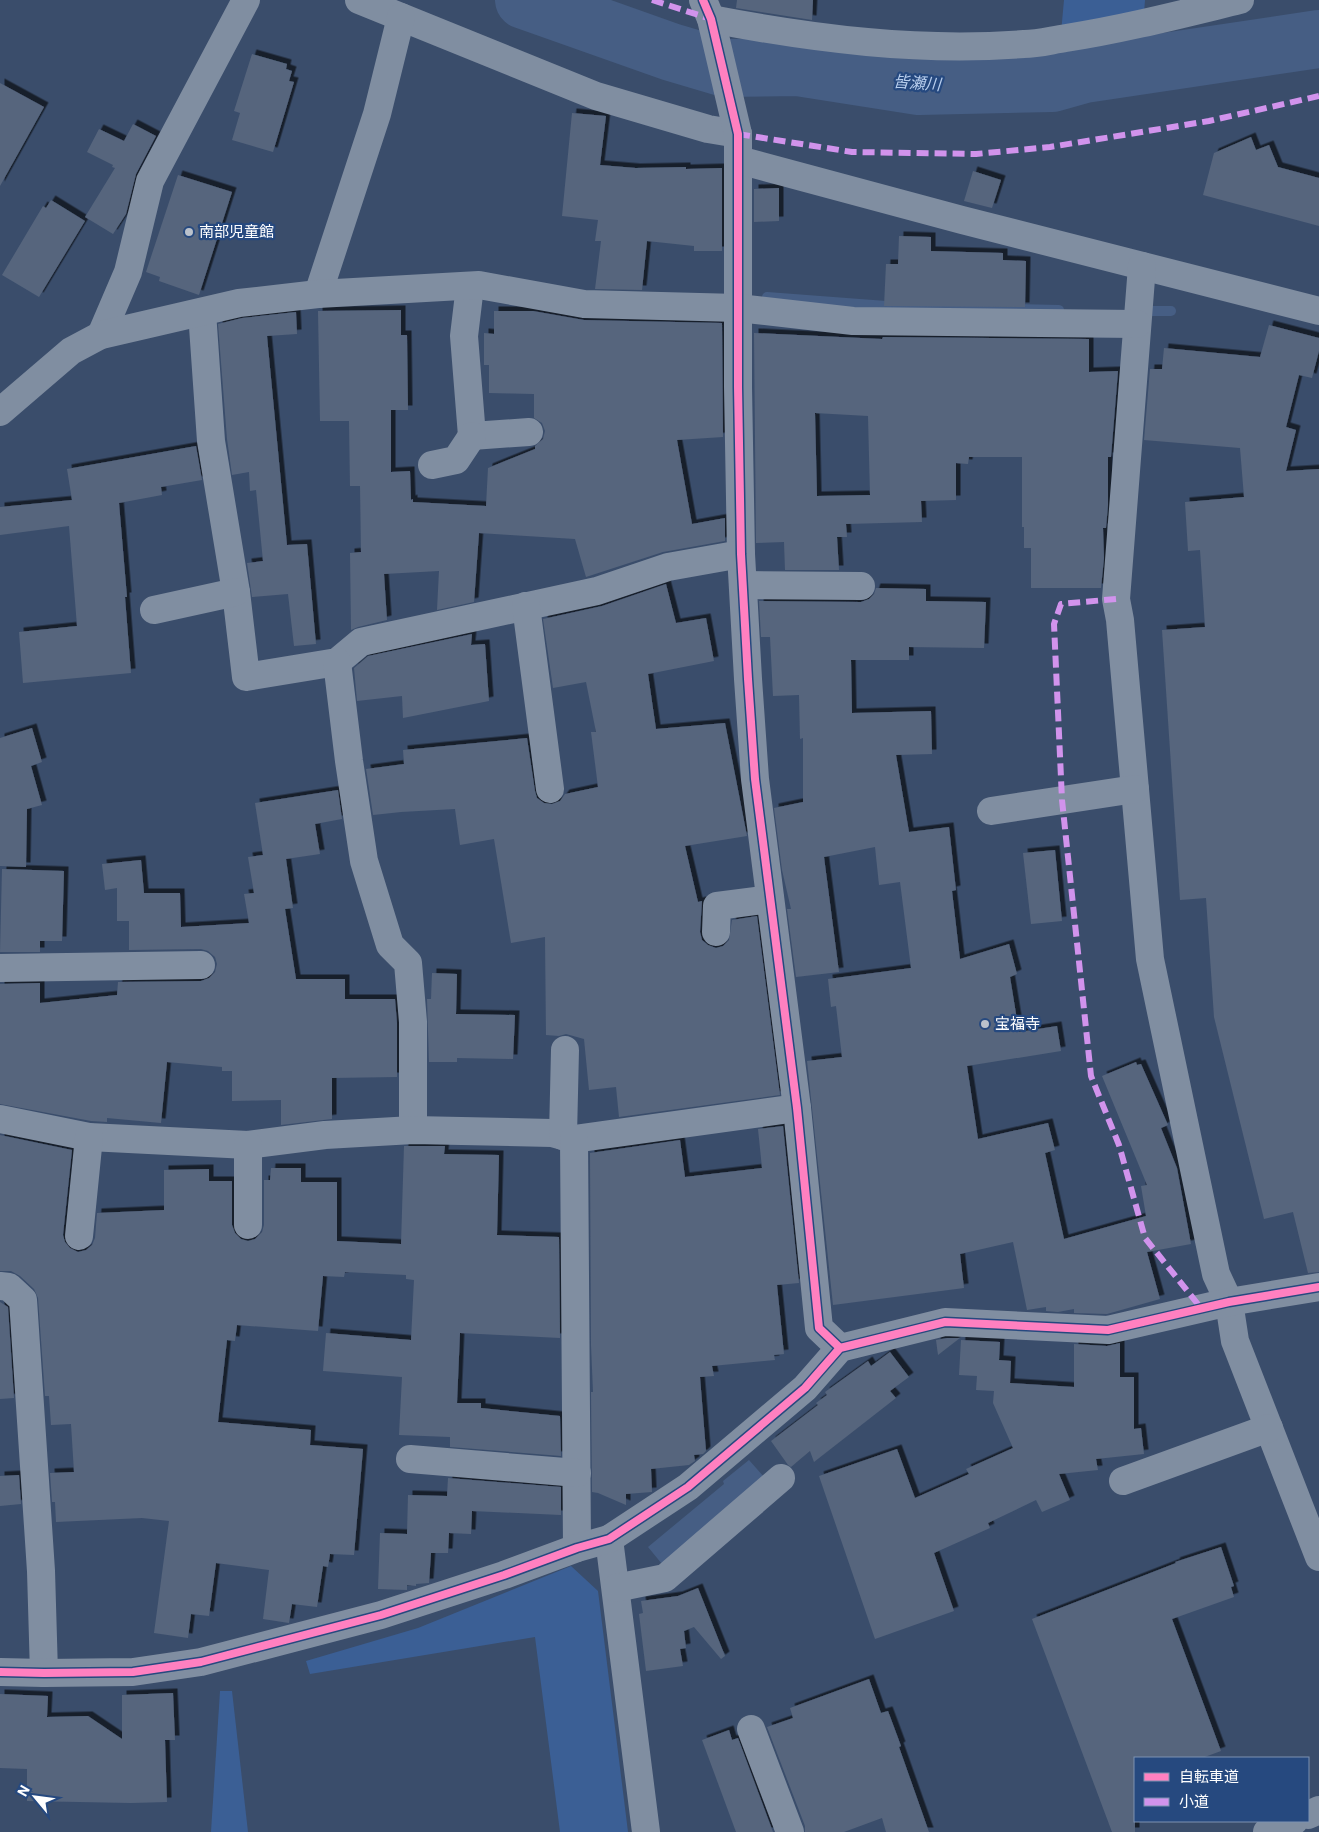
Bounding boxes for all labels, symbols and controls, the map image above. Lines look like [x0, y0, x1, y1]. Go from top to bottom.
water label: 皆瀬川 [892, 72, 944, 94]
place label: 南部児童館 [199, 223, 274, 241]
marker: 南部児童館 [183, 226, 195, 238]
place label: 宝福寺 [995, 1015, 1040, 1033]
marker: 宝福寺 [979, 1018, 991, 1030]
legend [1134, 1757, 1309, 1822]
text: 自転車道 [1179, 1768, 1239, 1786]
north arrow [10, 1772, 60, 1822]
text: N [14, 1782, 33, 1799]
text: 小道 [1179, 1793, 1209, 1811]

